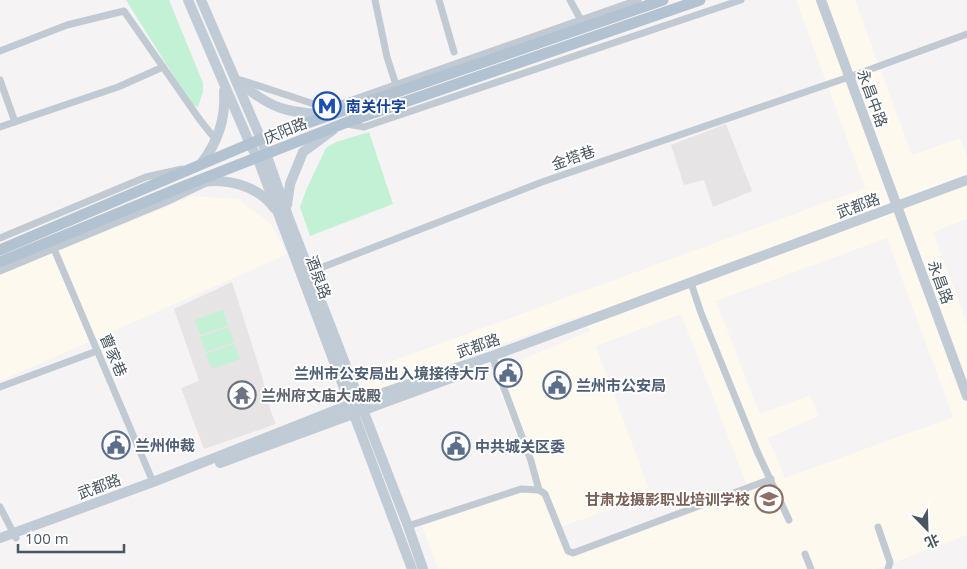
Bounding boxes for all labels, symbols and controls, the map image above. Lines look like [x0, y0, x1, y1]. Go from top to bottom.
street label: 永昌中路 [853, 66, 893, 130]
metro station icon: 南关什字 [312, 91, 342, 121]
place label: 南关什字 [346, 96, 406, 116]
street label: 庆阳路 [260, 112, 310, 148]
street label: 金塔巷 [548, 140, 598, 174]
street label: 武都路 [833, 188, 883, 222]
street label: 酒泉路 [302, 252, 336, 302]
street label: 永昌路 [924, 257, 958, 307]
street label: 武都路 [453, 328, 503, 362]
street label: 曹家巷 [96, 330, 132, 380]
public building icon: 兰州市公安局出入境接待大厅 [493, 358, 523, 388]
place label: 兰州市公安局出入境接待大厅 [294, 363, 489, 383]
public building icon: 兰州市公安局 [542, 370, 572, 400]
place label: 兰州市公安局 [576, 375, 666, 395]
temple icon: 兰州府文庙大成殿 [227, 380, 257, 410]
place label: 兰州府文庙大成殿 [261, 385, 381, 405]
public building icon: 兰州仲裁 [101, 430, 131, 460]
public building icon: 中共城关区委 [441, 431, 471, 461]
place label: 兰州仲裁 [135, 435, 195, 455]
place label: 中共城关区委 [475, 436, 565, 456]
street label: 武都路 [74, 469, 124, 503]
school or university icon: 甘肃龙摄影职业培训学校 [754, 484, 784, 514]
place label: 甘肃龙摄影职业培训学校 [585, 489, 750, 509]
north arrow [902, 504, 952, 554]
scale bar [18, 522, 124, 554]
text: 100 m [25, 528, 69, 548]
text: 北 [922, 530, 942, 553]

